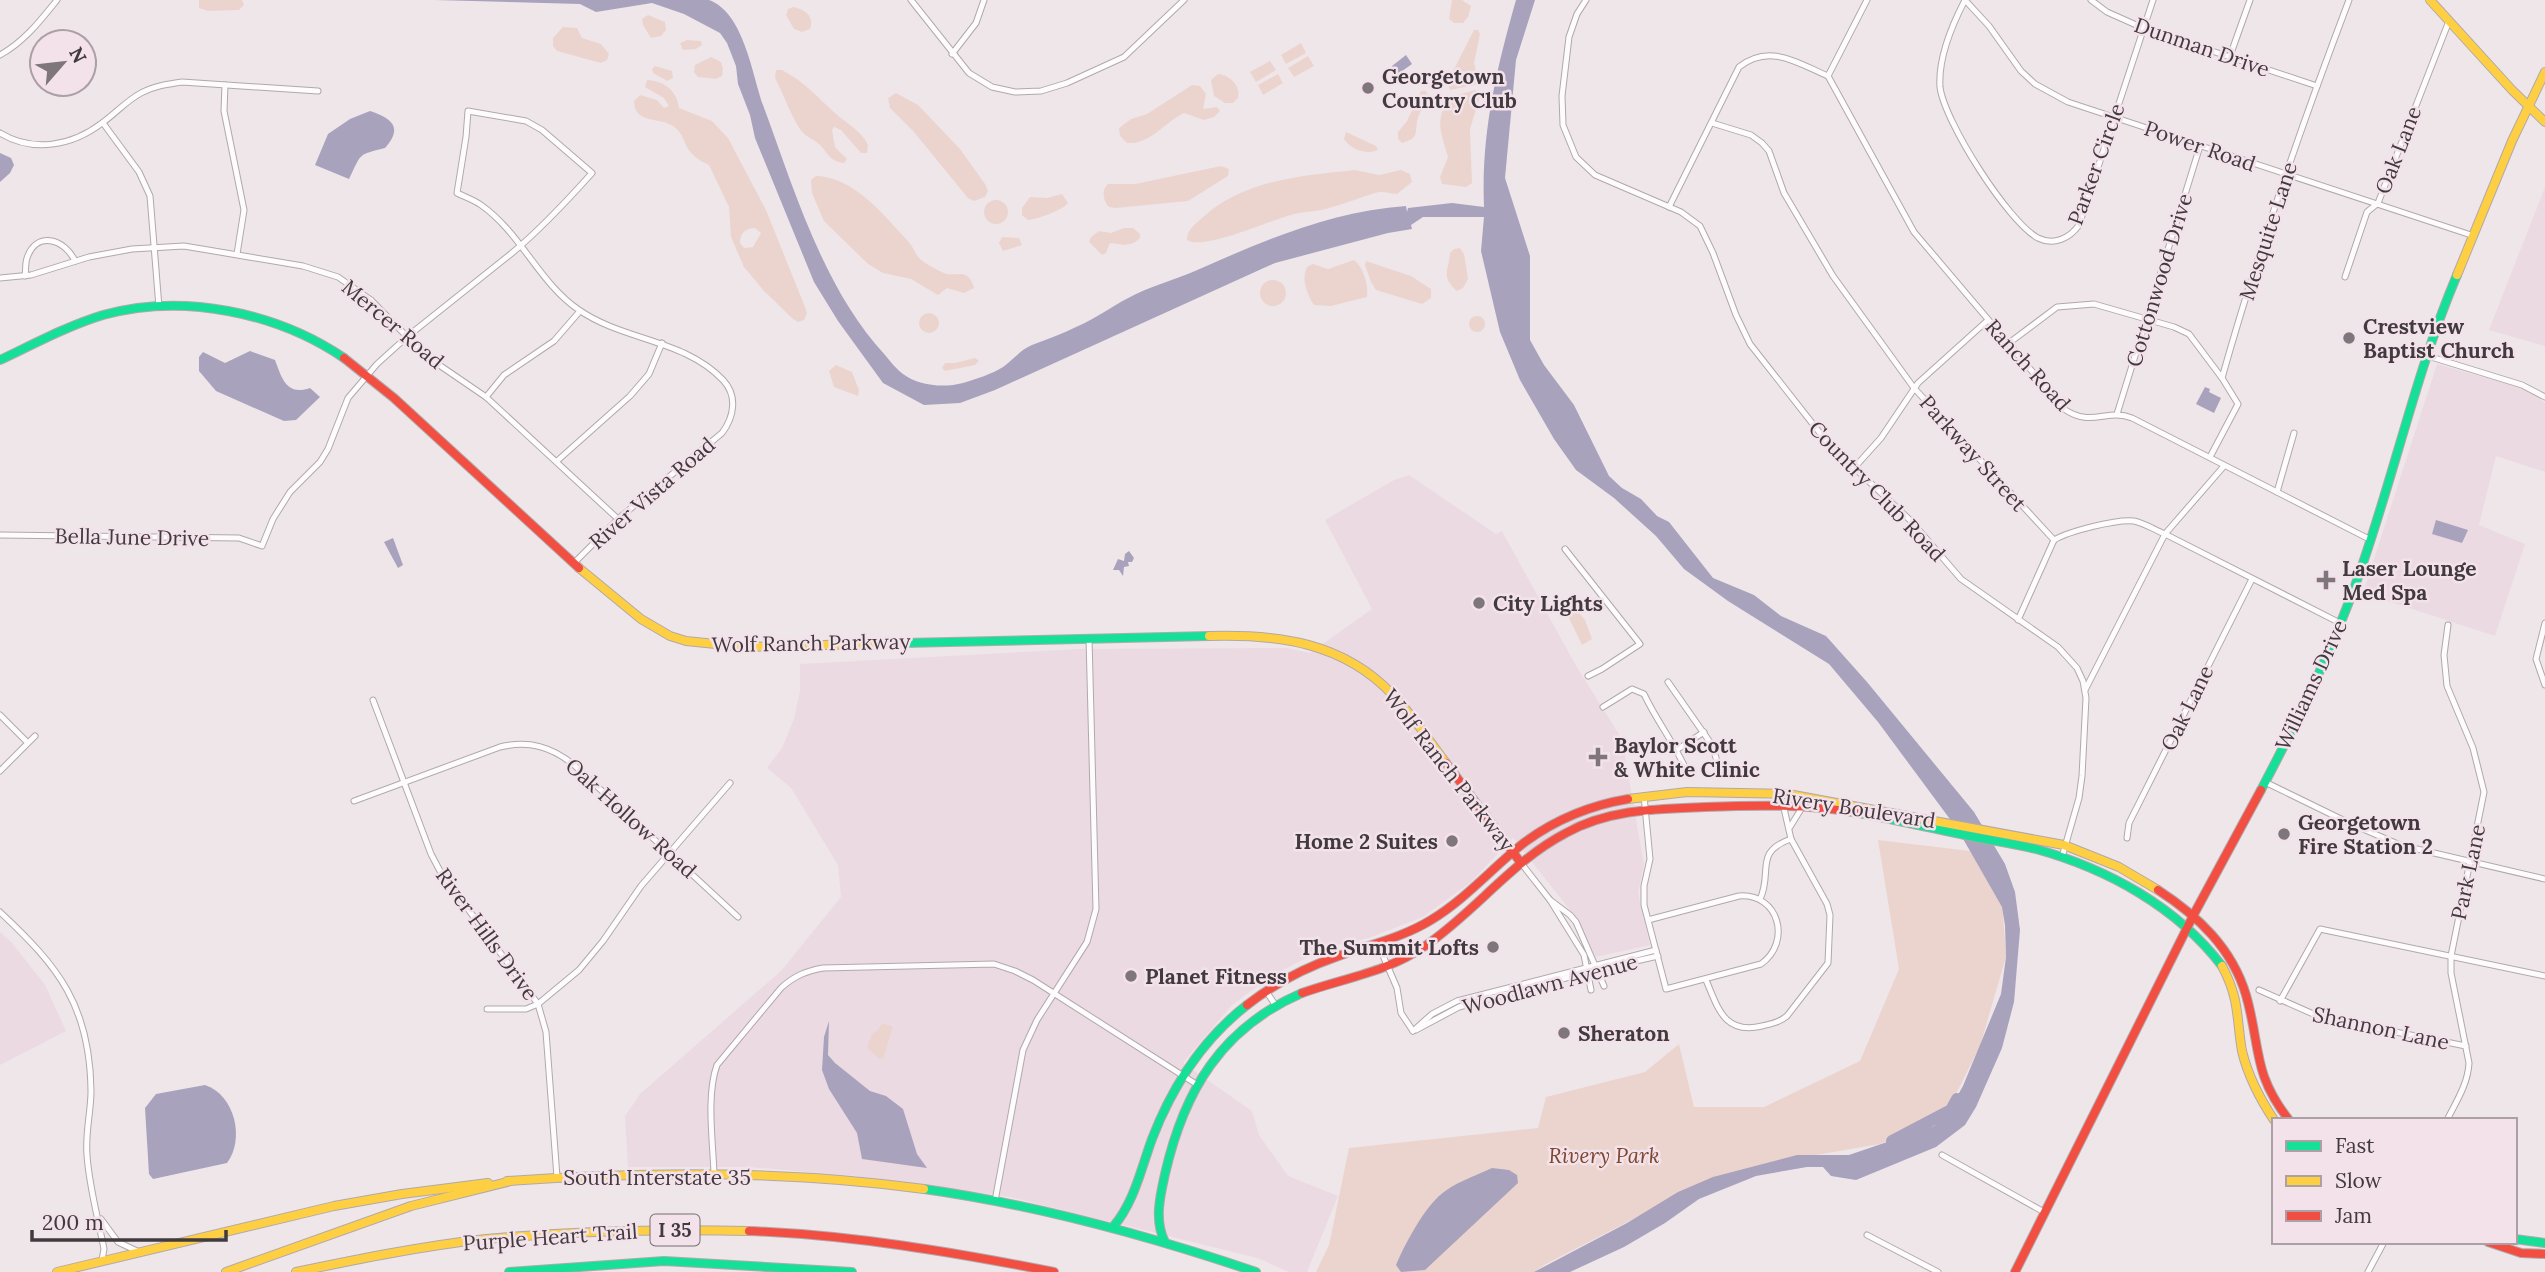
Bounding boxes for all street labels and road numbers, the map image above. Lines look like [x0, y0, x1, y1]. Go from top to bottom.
street label: Dunman Drive [2131, 11, 2273, 83]
street label: Parker Circle [2062, 100, 2130, 228]
street label: Oak Lane [2369, 102, 2427, 198]
street label: Power Road [2141, 114, 2259, 178]
street label: Mesquite Lane [2233, 158, 2303, 304]
street label: Cottonwood Drive [2120, 190, 2198, 370]
street label: Mercer Road [336, 273, 450, 375]
street label: Ranch Road [1980, 313, 2076, 417]
street label: Parkway Street [1914, 389, 2033, 517]
street label: Country Club Road [1803, 415, 1951, 567]
street label: River Vista Road [584, 431, 720, 555]
street label: Bella June Drive [54, 522, 210, 552]
street label: Williams Drive [2269, 615, 2353, 755]
street label: Wolf Ranch Parkway [711, 628, 911, 658]
street label: Oak Lane [2155, 661, 2219, 755]
street label: Wolf Ranch Parkway [1377, 683, 1521, 857]
street label: Oak Hollow Road [560, 752, 702, 884]
street label: Rivery Boulevard [1771, 782, 1937, 834]
street label: Park Lane [2445, 822, 2491, 922]
street label: River Hills Drive [430, 863, 544, 1005]
street label: Woodlawn Avenue [1460, 948, 1640, 1020]
street label: Shannon Lane [2310, 1000, 2452, 1056]
street label: South Interstate 35 [563, 1164, 751, 1191]
road number: I 35 [650, 1214, 700, 1246]
street label: Purple Heart Trail [462, 1217, 638, 1257]

